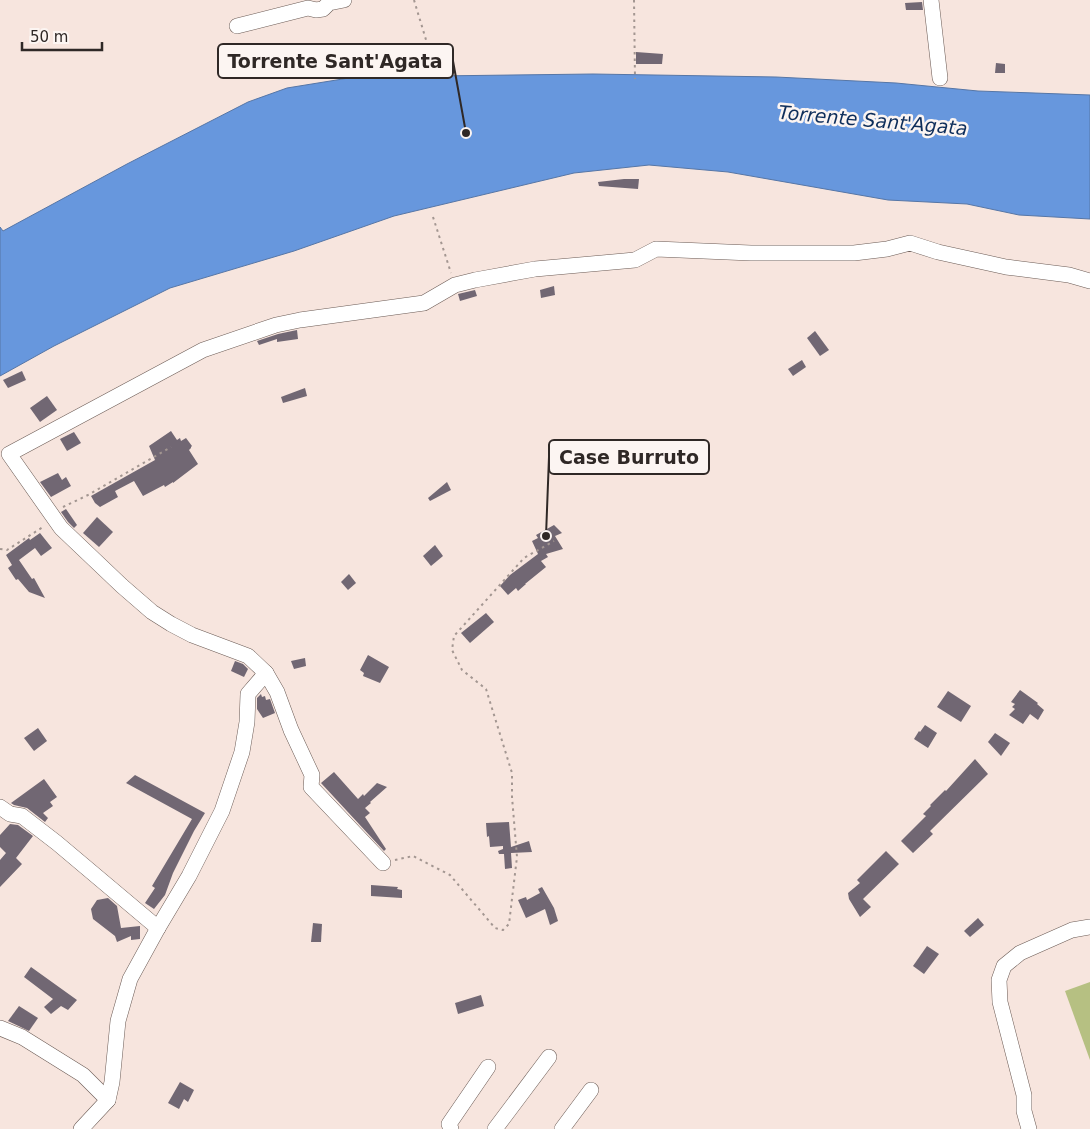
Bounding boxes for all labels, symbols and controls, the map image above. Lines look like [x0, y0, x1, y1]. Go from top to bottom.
scale bar [22, 20, 102, 52]
text: 50 m [30, 28, 68, 46]
callout: Torrente Sant'Agata [218, 44, 453, 78]
text: Torrente Sant'Agata [227, 50, 443, 72]
water label: Torrente Sant'Agata [778, 101, 968, 139]
callout: Case Burruto [549, 440, 709, 474]
text: Case Burruto [559, 446, 699, 468]

